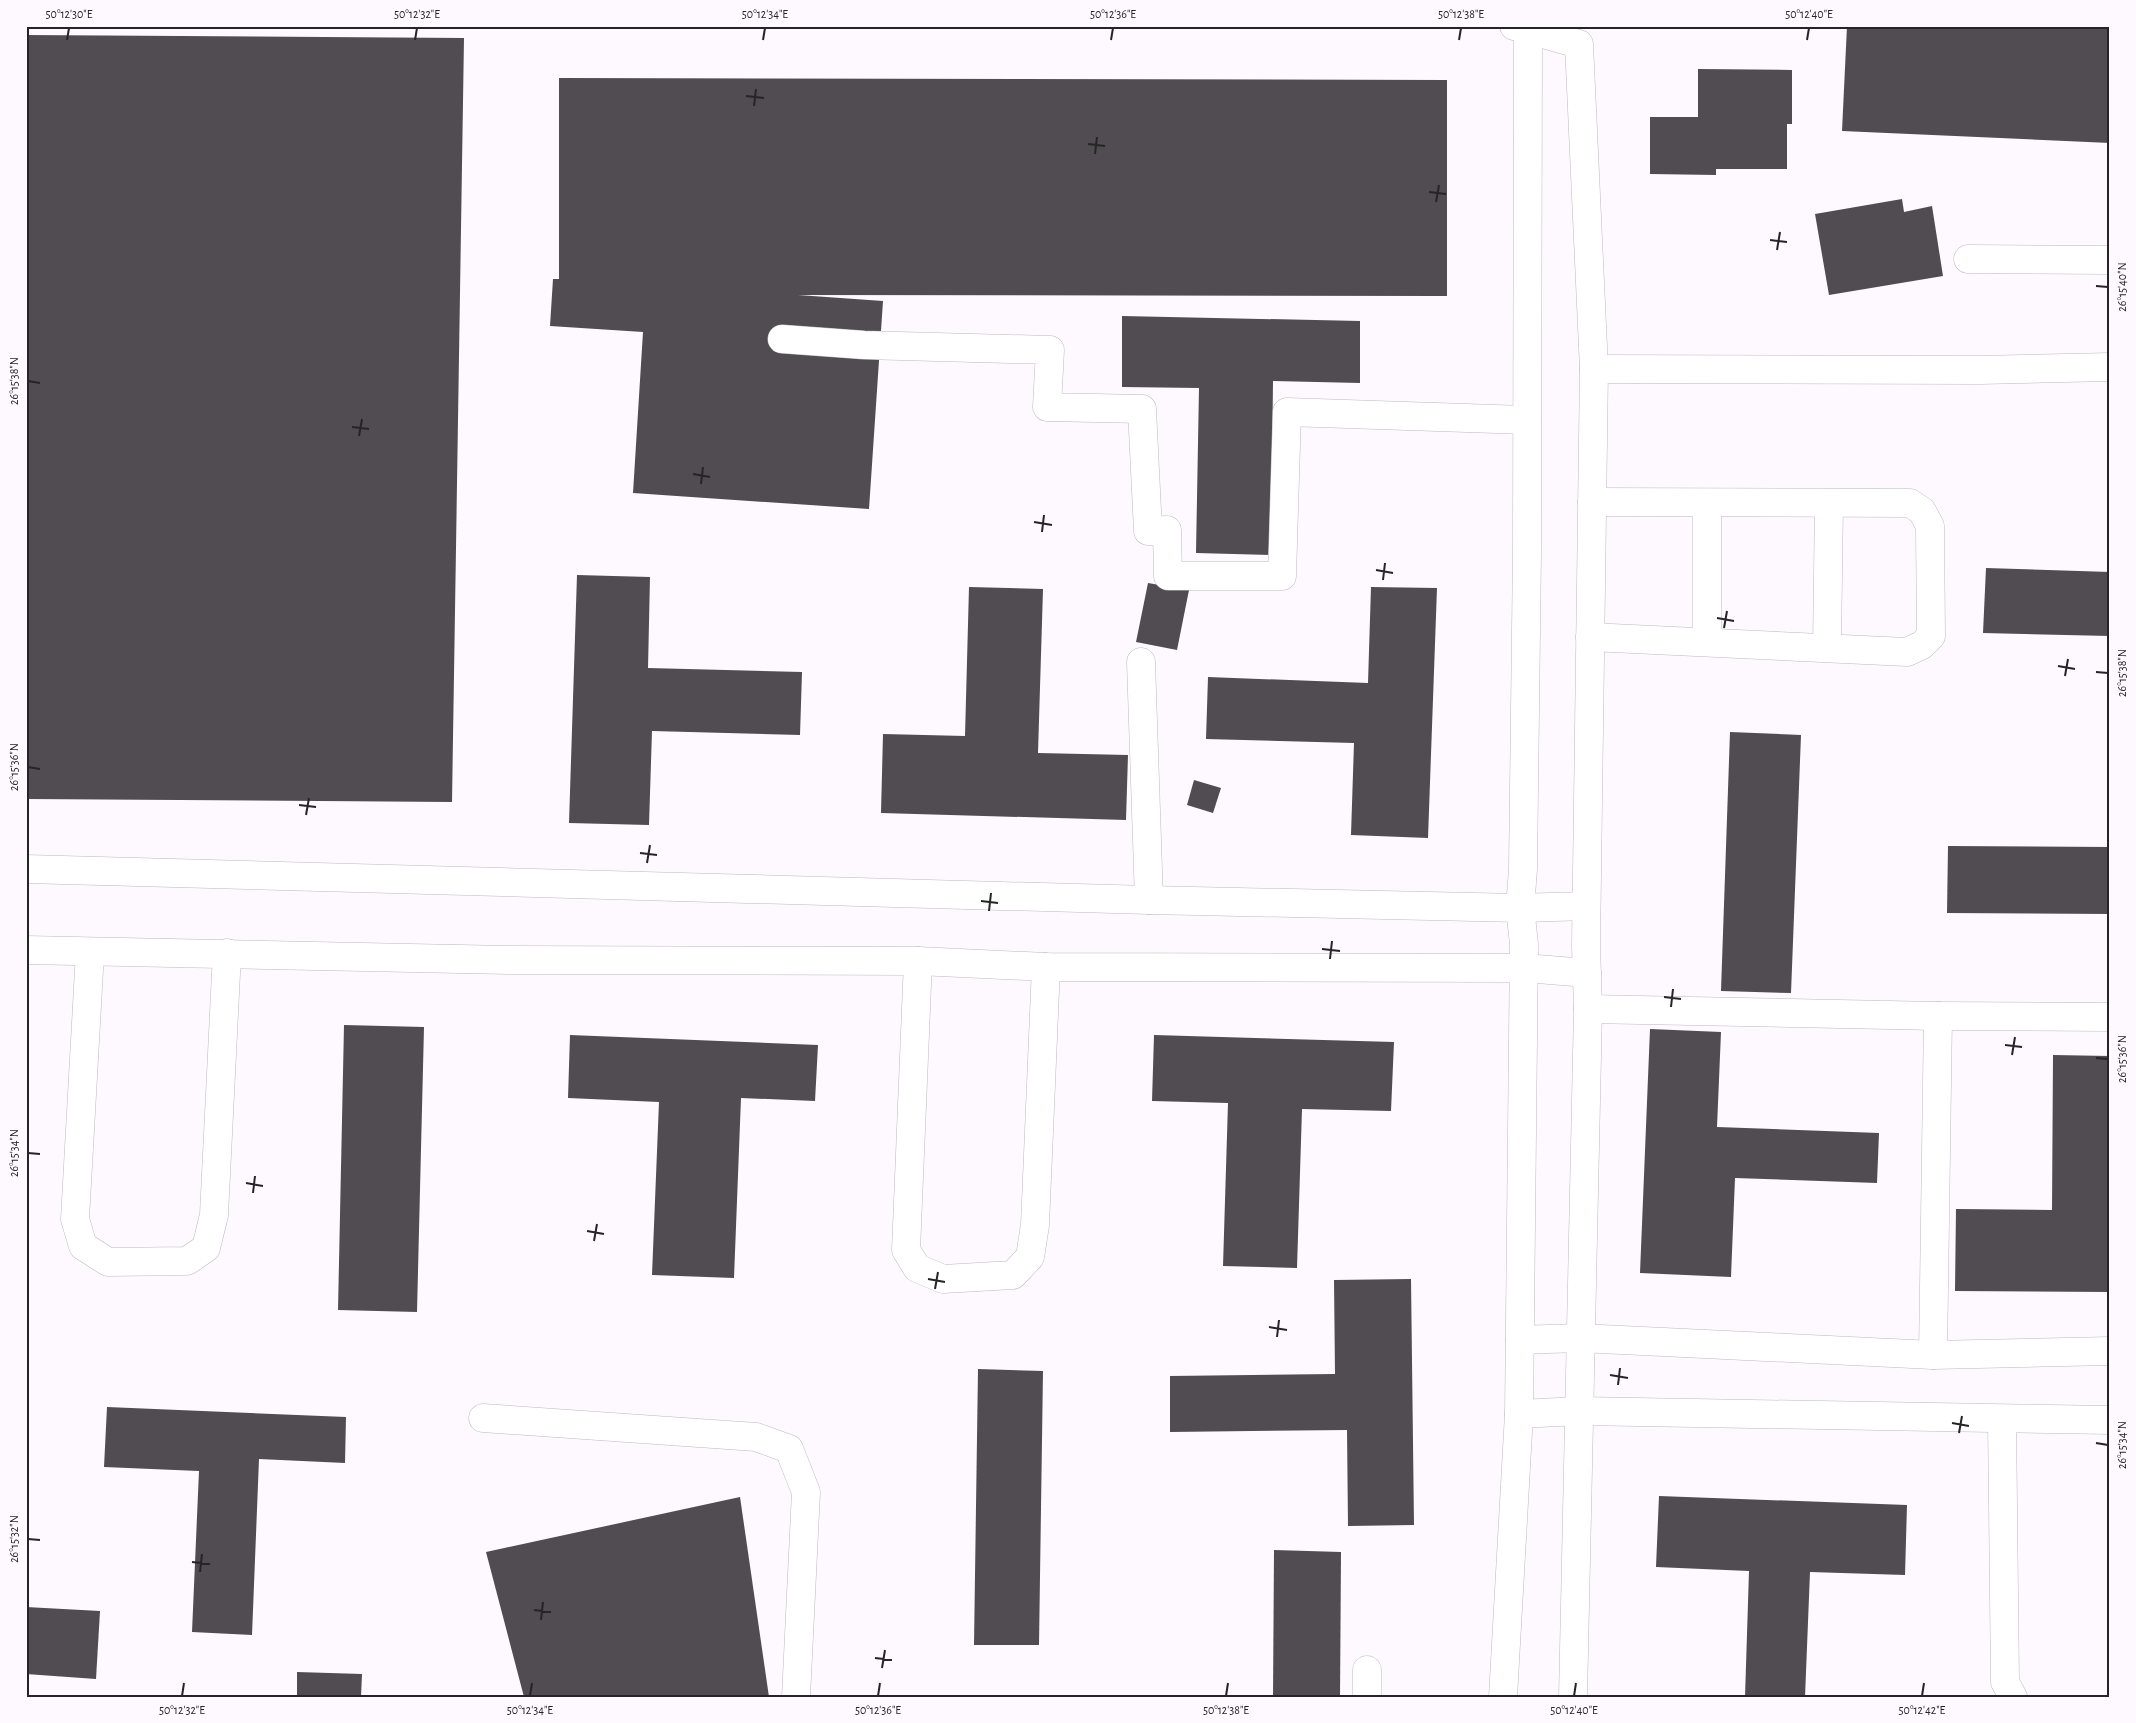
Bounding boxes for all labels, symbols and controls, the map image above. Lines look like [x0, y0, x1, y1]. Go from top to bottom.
text: 50°12'30"E [46, 8, 93, 20]
text: 50°12'32"E [394, 8, 440, 20]
text: 50°12'34"E [742, 8, 788, 20]
text: 50°12'36"E [1090, 8, 1136, 20]
text: 50°12'38"E [1438, 8, 1484, 20]
text: 50°12'40"E [1785, 8, 1833, 20]
text: 26°15'40"N [2116, 262, 2128, 312]
text: 26°15'38"N [8, 357, 20, 405]
text: 26°15'38"N [2116, 649, 2128, 697]
text: 26°15'36"N [8, 743, 20, 791]
text: 26°15'36"N [2116, 1035, 2128, 1083]
text: 26°15'34"N [8, 1129, 20, 1177]
text: 26°15'34"N [2116, 1421, 2128, 1469]
text: 26°15'32"N [8, 1515, 20, 1563]
text: 50°12'32"E [159, 1704, 205, 1716]
text: 50°12'34"E [507, 1704, 553, 1716]
text: 50°12'36"E [855, 1704, 901, 1716]
text: 50°12'38"E [1203, 1704, 1249, 1716]
text: 50°12'40"E [1550, 1704, 1598, 1716]
text: 50°12'42"E [1899, 1704, 1946, 1716]

